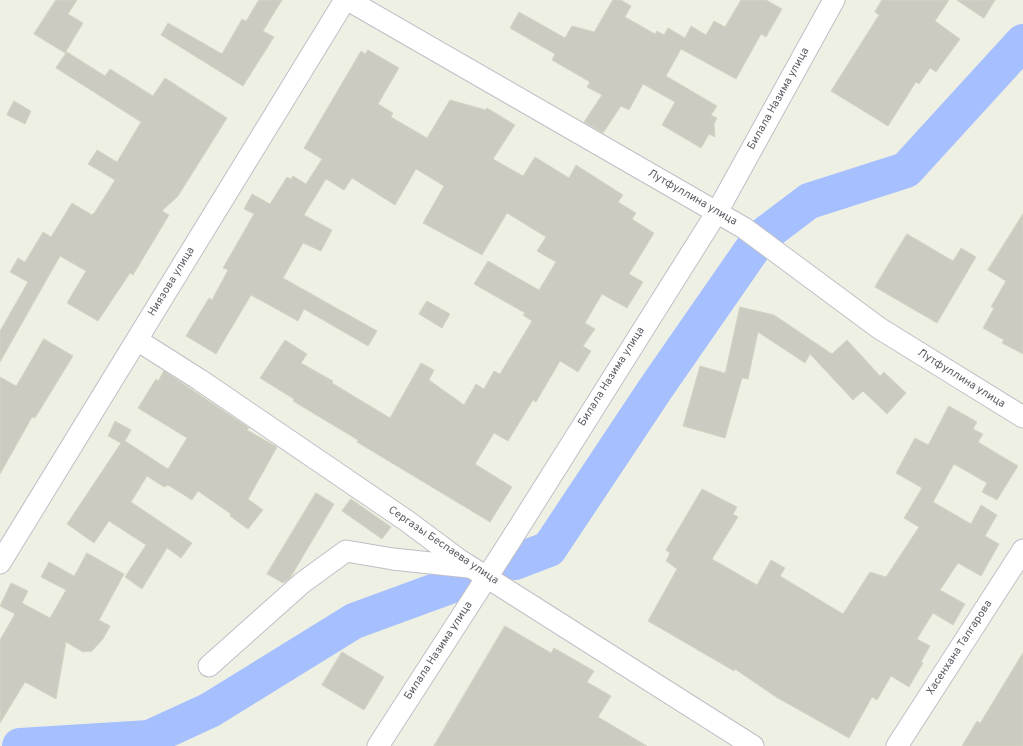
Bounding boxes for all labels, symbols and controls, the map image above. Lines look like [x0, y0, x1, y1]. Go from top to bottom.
street label: Билала Назима улица [745, 46, 813, 152]
street label: Лутфуллина улица [645, 167, 739, 229]
street label: Ниязова улица [146, 245, 198, 319]
street label: Билала Назима улица [576, 325, 648, 429]
street label: Лутфуллина улица [915, 347, 1007, 411]
street label: Сергазы Беспаева улица [385, 504, 501, 588]
street label: Хасенхана Талгарова [924, 598, 996, 698]
street label: Билала Назима улица [402, 599, 476, 703]

